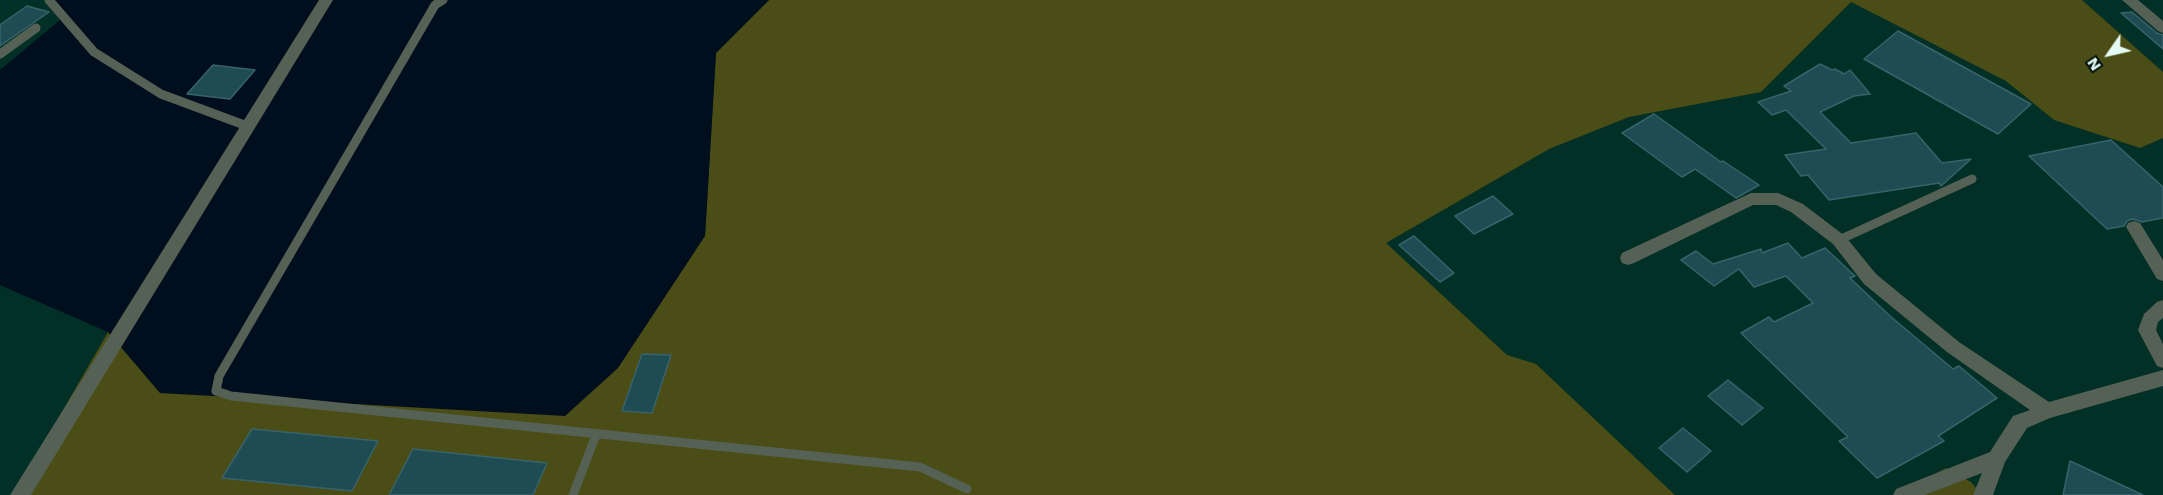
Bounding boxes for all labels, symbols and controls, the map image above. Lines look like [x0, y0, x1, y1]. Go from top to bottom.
north arrow [2079, 24, 2139, 84]
text: N [2082, 54, 2105, 75]

